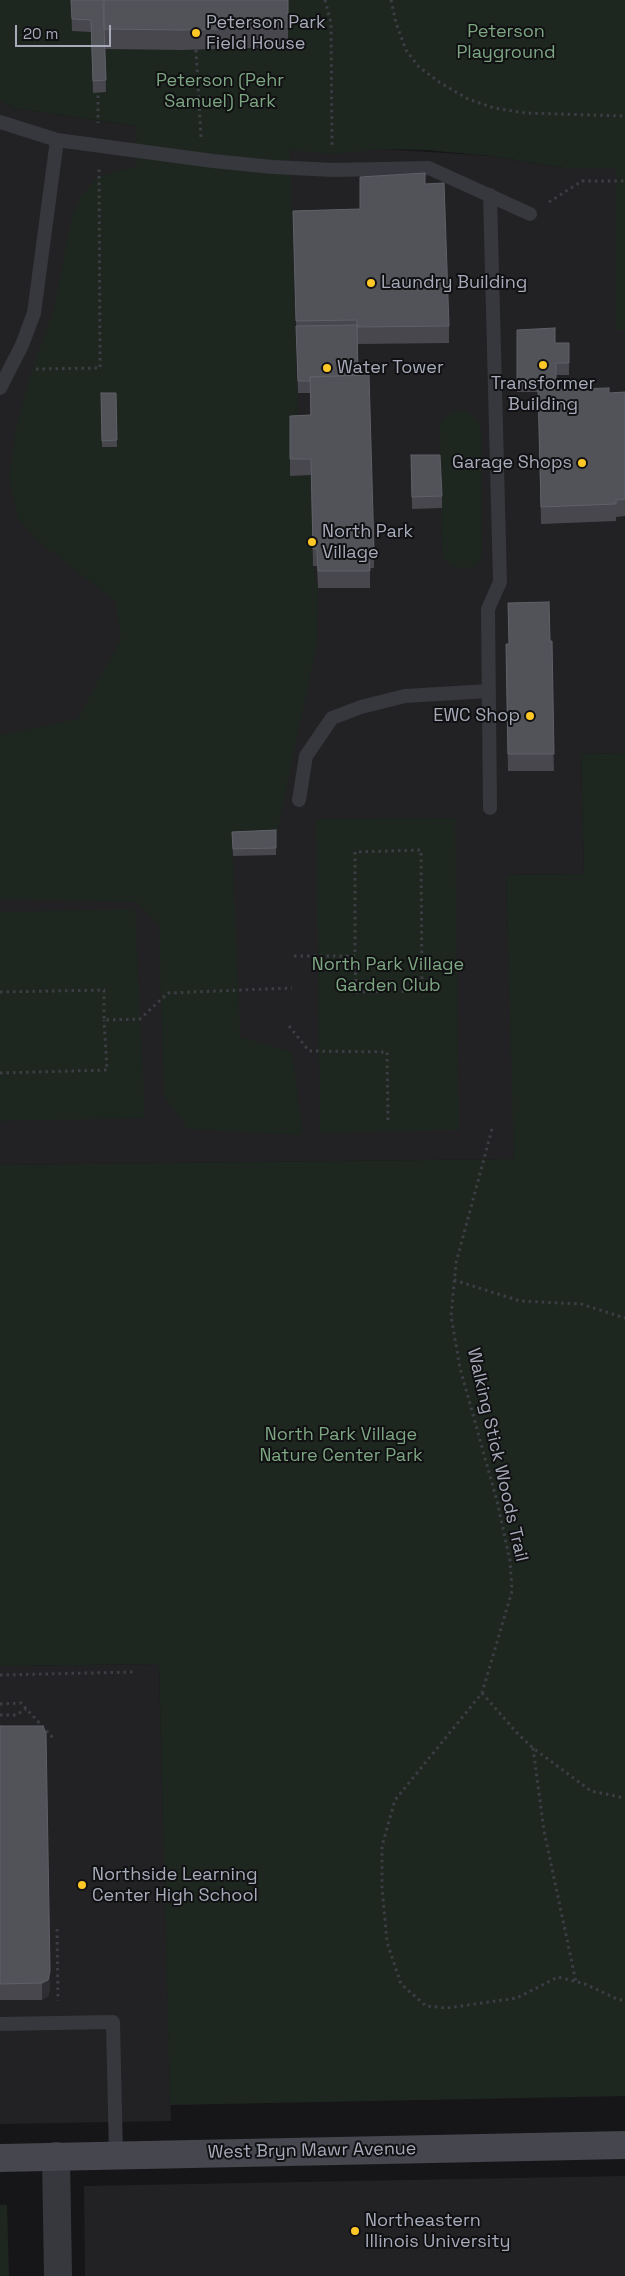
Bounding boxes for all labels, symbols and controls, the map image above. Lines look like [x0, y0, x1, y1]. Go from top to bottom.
place label: Peterson Park Field House [206, 12, 326, 54]
scale bar [18, 15, 114, 47]
park label: Peterson Playground [456, 21, 556, 64]
text: 20 m [23, 24, 58, 43]
marker: Peterson Park Field House [190, 27, 202, 39]
park label: Peterson (Pehr Samuel) Park [156, 70, 284, 112]
place label: Laundry Building [381, 272, 527, 294]
marker: Laundry Building [365, 277, 377, 289]
place label: Water Tower [337, 357, 444, 379]
marker: Transformer Building [537, 359, 549, 371]
marker: Water Tower [321, 362, 333, 374]
place label: Transformer Building [491, 373, 595, 416]
place label: Garage Shops [452, 452, 572, 474]
marker: Garage Shops [576, 457, 588, 469]
place label: North Park Village [322, 521, 413, 564]
marker: North Park Village [306, 536, 318, 548]
place label: EWC Shop [433, 705, 520, 727]
marker: EWC Shop [524, 710, 536, 722]
park label: North Park Village Garden Club [312, 954, 464, 996]
street label: Walking Stick Woods Trail [462, 1346, 532, 1564]
park label: North Park Village Nature Center Park [259, 1424, 423, 1466]
place label: Northside Learning Center High School [92, 1864, 258, 1906]
marker: Northside Learning Center High School [76, 1879, 88, 1891]
street label: West Bryn Mawr Avenue [207, 2138, 417, 2164]
place label: Northeastern Illinois University [365, 2210, 511, 2252]
marker: Northeastern Illinois University [349, 2225, 361, 2237]

